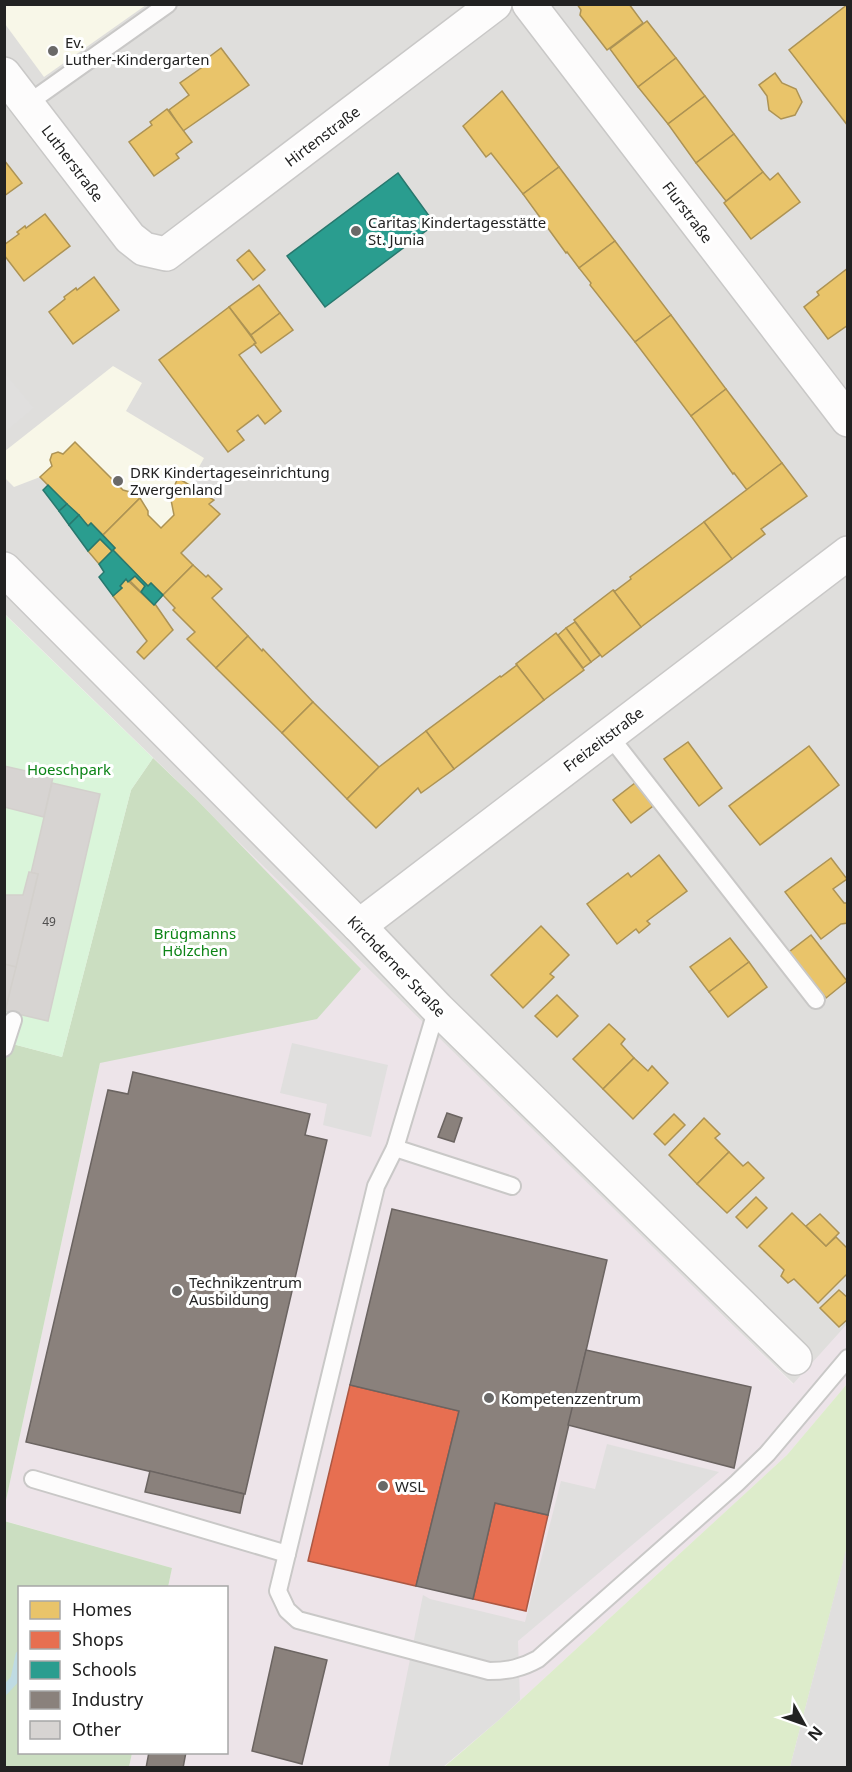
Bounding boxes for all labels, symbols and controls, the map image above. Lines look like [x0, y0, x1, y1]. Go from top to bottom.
place label: Ev. Luther-Kindergarten [65, 32, 209, 69]
marker: Ev. Luther-Kindergarten [46, 44, 60, 58]
street label: Hirtenstraße [280, 101, 364, 171]
street label: Lutherstraße [38, 121, 108, 205]
street label: Flurstraße [658, 177, 718, 247]
place label: Caritas Kindertagesstätte St. Junia [368, 212, 546, 249]
marker: Caritas Kindertagesstätte St. Junia [349, 224, 363, 238]
place label: DRK Kindertageseinrichtung Zwergenland [130, 462, 330, 499]
marker: DRK Kindertageseinrichtung Zwergenland [111, 474, 125, 488]
street label: Freizeitstraße [559, 702, 647, 776]
park label: Hoeschpark [27, 759, 111, 779]
street label: Kirchderner Straße [344, 911, 450, 1021]
house number: 49 [42, 913, 56, 930]
park label: Brügmanns Hölzchen [154, 923, 236, 960]
place label: Technikzentrum Ausbildung [189, 1272, 302, 1309]
marker: Technikzentrum Ausbildung [170, 1284, 184, 1298]
place label: Kompetenzzentrum [501, 1388, 641, 1408]
marker: Kompetenzzentrum [482, 1391, 496, 1405]
place label: WSL [395, 1476, 425, 1496]
marker: WSL [376, 1479, 390, 1493]
legend [18, 1586, 228, 1754]
text: Homes [72, 1597, 132, 1621]
text: Shops [72, 1627, 124, 1651]
text: Schools [72, 1657, 137, 1681]
text: Industry [72, 1687, 144, 1711]
north arrow [774, 1694, 834, 1754]
text: Other [72, 1717, 122, 1741]
text: N [803, 1722, 828, 1746]

